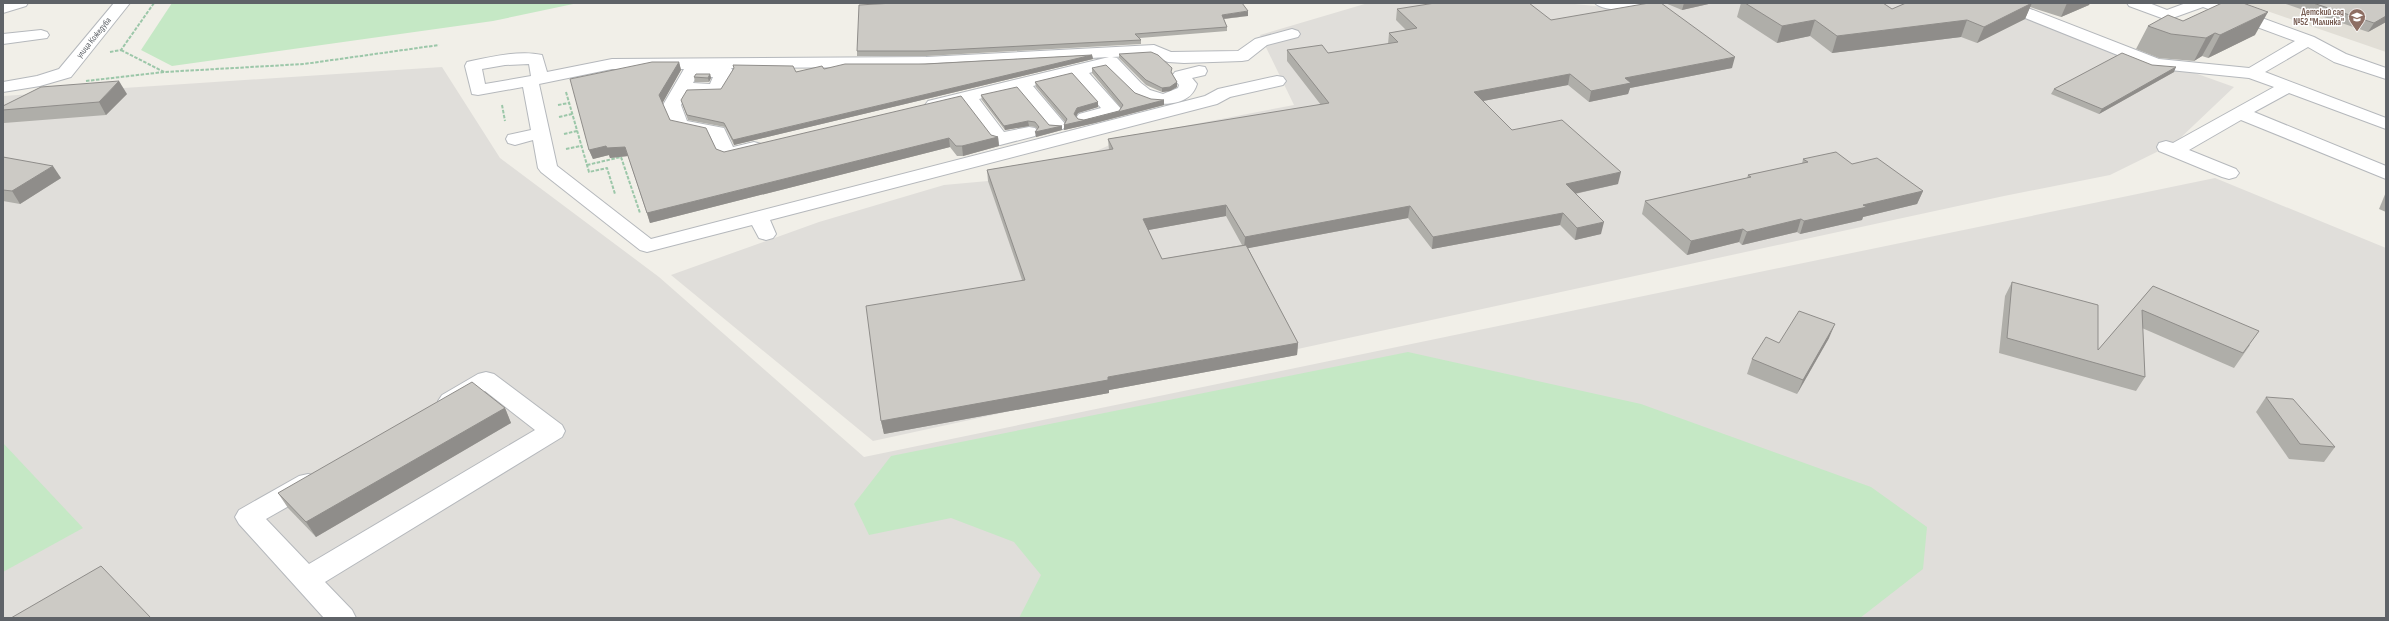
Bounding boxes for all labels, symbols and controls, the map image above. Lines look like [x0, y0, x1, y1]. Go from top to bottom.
place label: Детский сад №52 "Малинка" [2293, 7, 2344, 28]
school or university icon: Детский сад №52 "Малинка" [2347, 7, 2367, 32]
street label: улица Кожедуба [74, 15, 114, 61]

